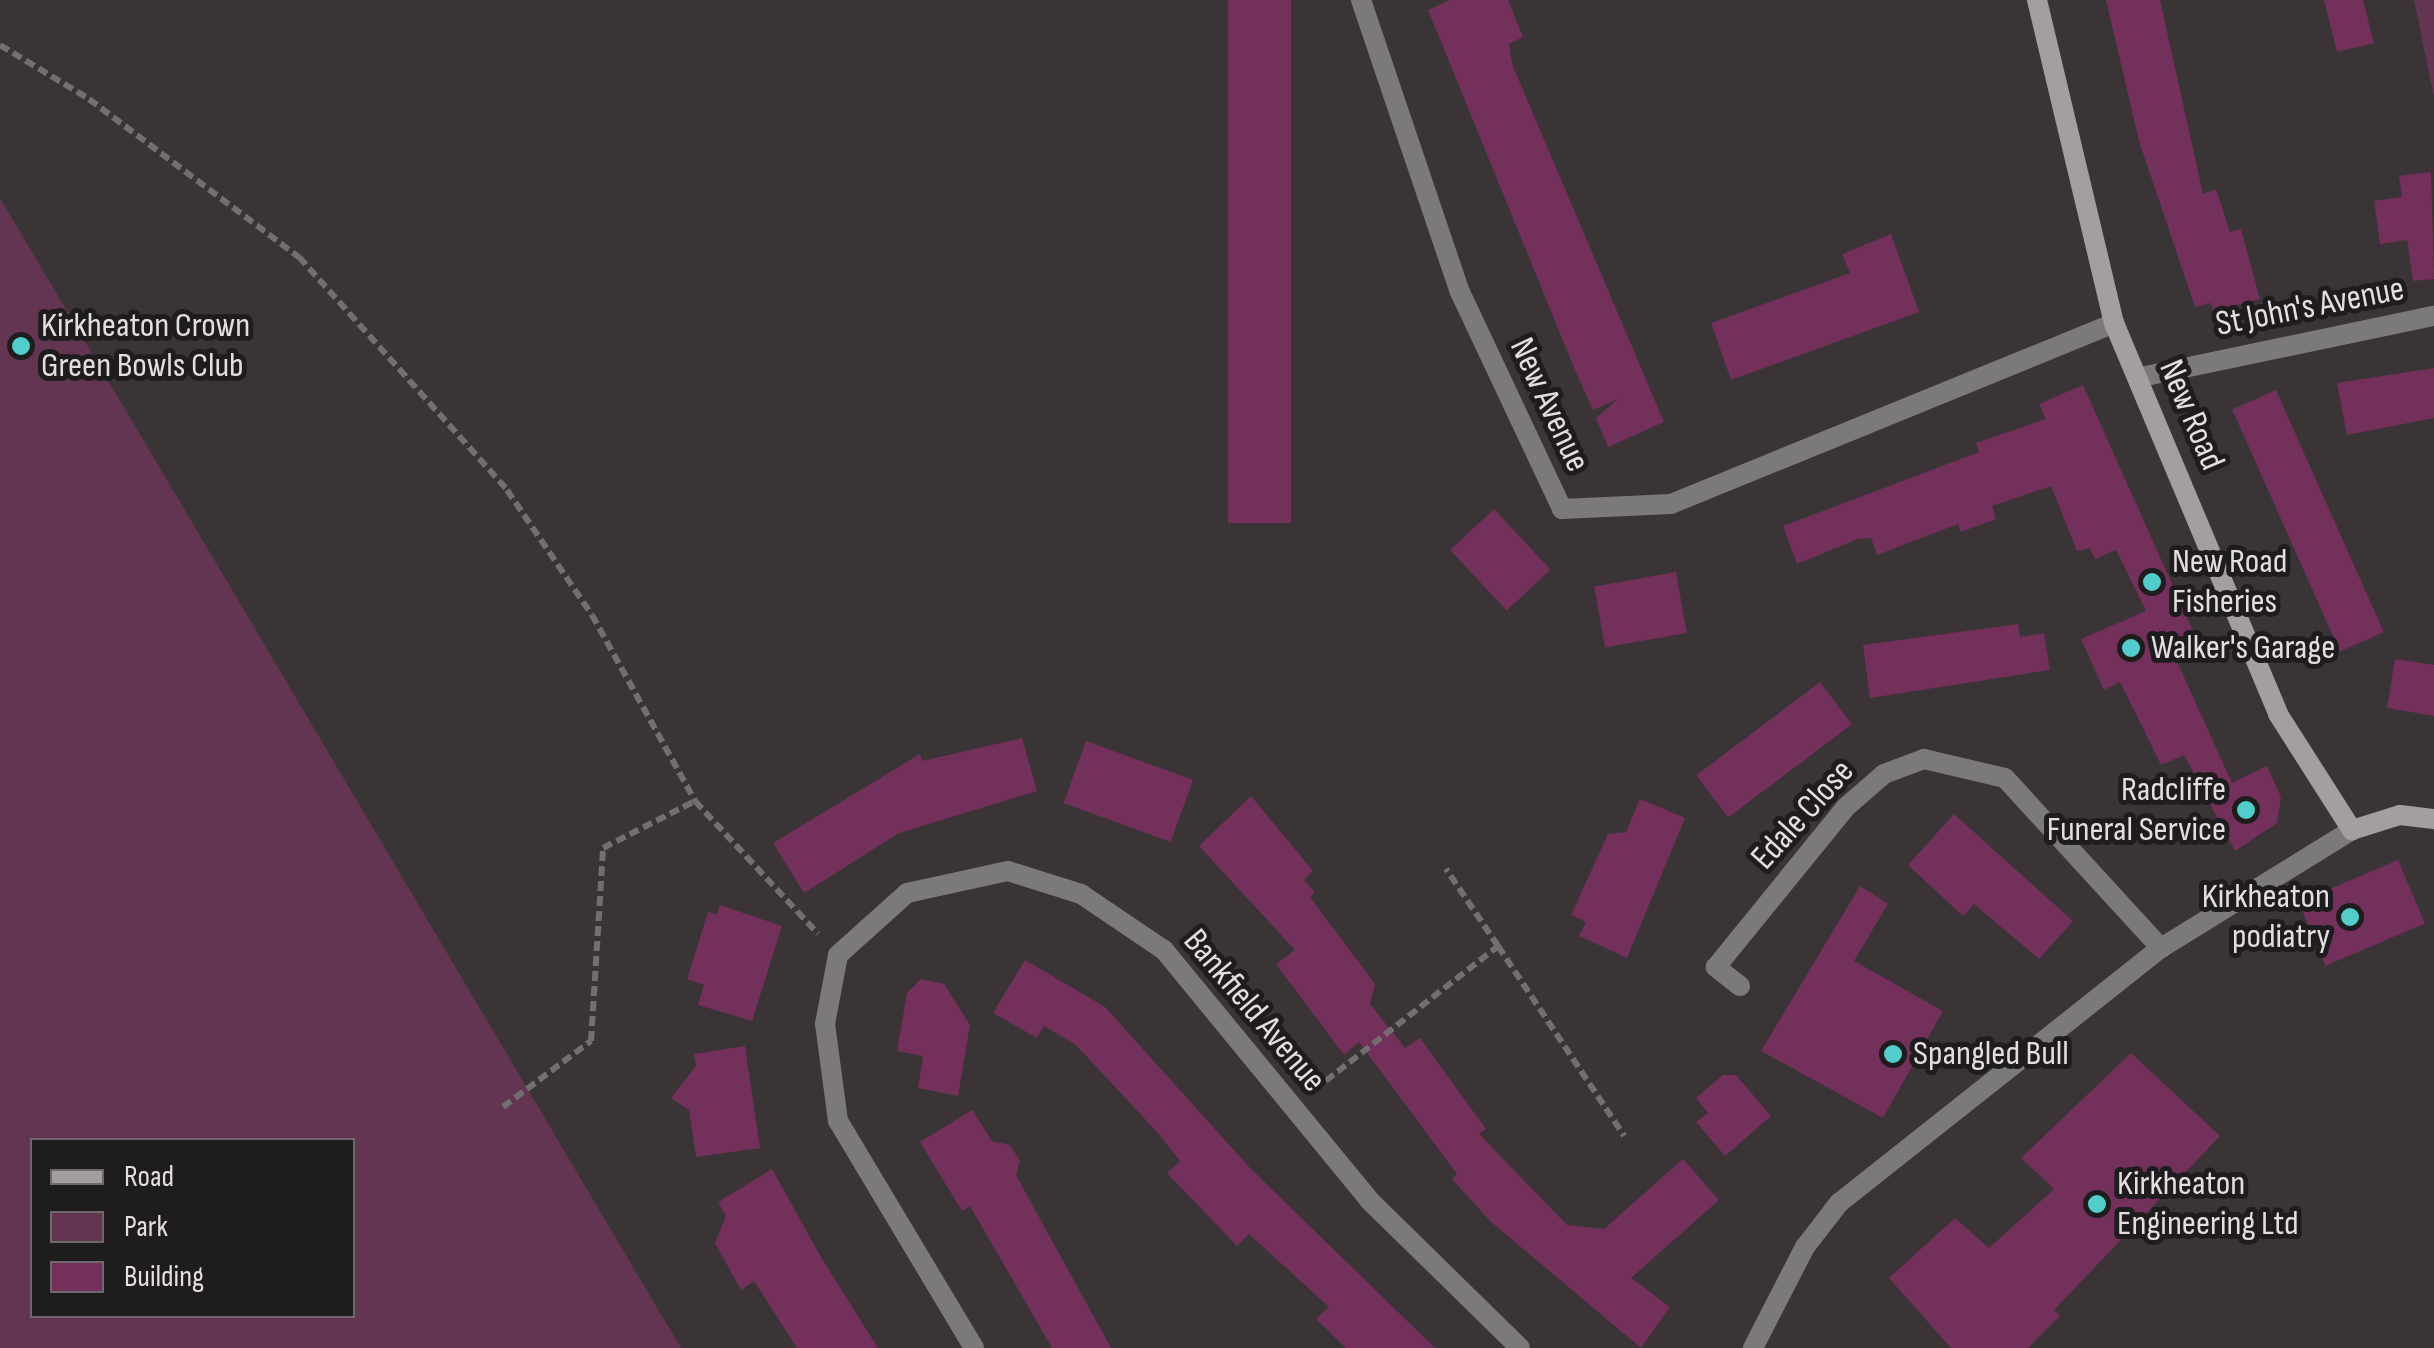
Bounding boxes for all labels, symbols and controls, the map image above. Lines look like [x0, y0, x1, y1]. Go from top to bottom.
street label: St John's Avenue [2212, 268, 2408, 346]
place label: Kirkheaton Crown Green Bowls Club [41, 305, 250, 387]
street label: New Avenue [1500, 332, 1598, 478]
marker: Kirkheaton Crown Green Bowls Club [10, 335, 32, 357]
street label: New Road [2149, 354, 2233, 476]
place label: New Road Fisheries [2172, 541, 2287, 623]
marker: New Road Fisheries [2141, 571, 2163, 593]
place label: Walker's Garage [2151, 627, 2335, 669]
marker: Walker's Garage [2120, 637, 2142, 659]
street label: Edale Close [1743, 752, 1863, 878]
place label: Radcliffe Funeral Service [2047, 769, 2226, 851]
marker: Radcliffe Funeral Service [2235, 799, 2257, 821]
place label: Kirkheaton podiatry [2202, 876, 2330, 958]
marker: Kirkheaton podiatry [2339, 906, 2361, 928]
street label: Bankfield Avenue [1174, 921, 1334, 1101]
place label: Spangled Bull [1913, 1033, 2069, 1075]
marker: Spangled Bull [1882, 1043, 1904, 1065]
legend [30, 1138, 355, 1318]
text: Road [124, 1159, 174, 1195]
place label: Kirkheaton Engineering Ltd [2117, 1163, 2298, 1245]
marker: Kirkheaton Engineering Ltd [2086, 1193, 2108, 1215]
text: Park [124, 1209, 168, 1245]
text: Building [124, 1259, 204, 1295]

